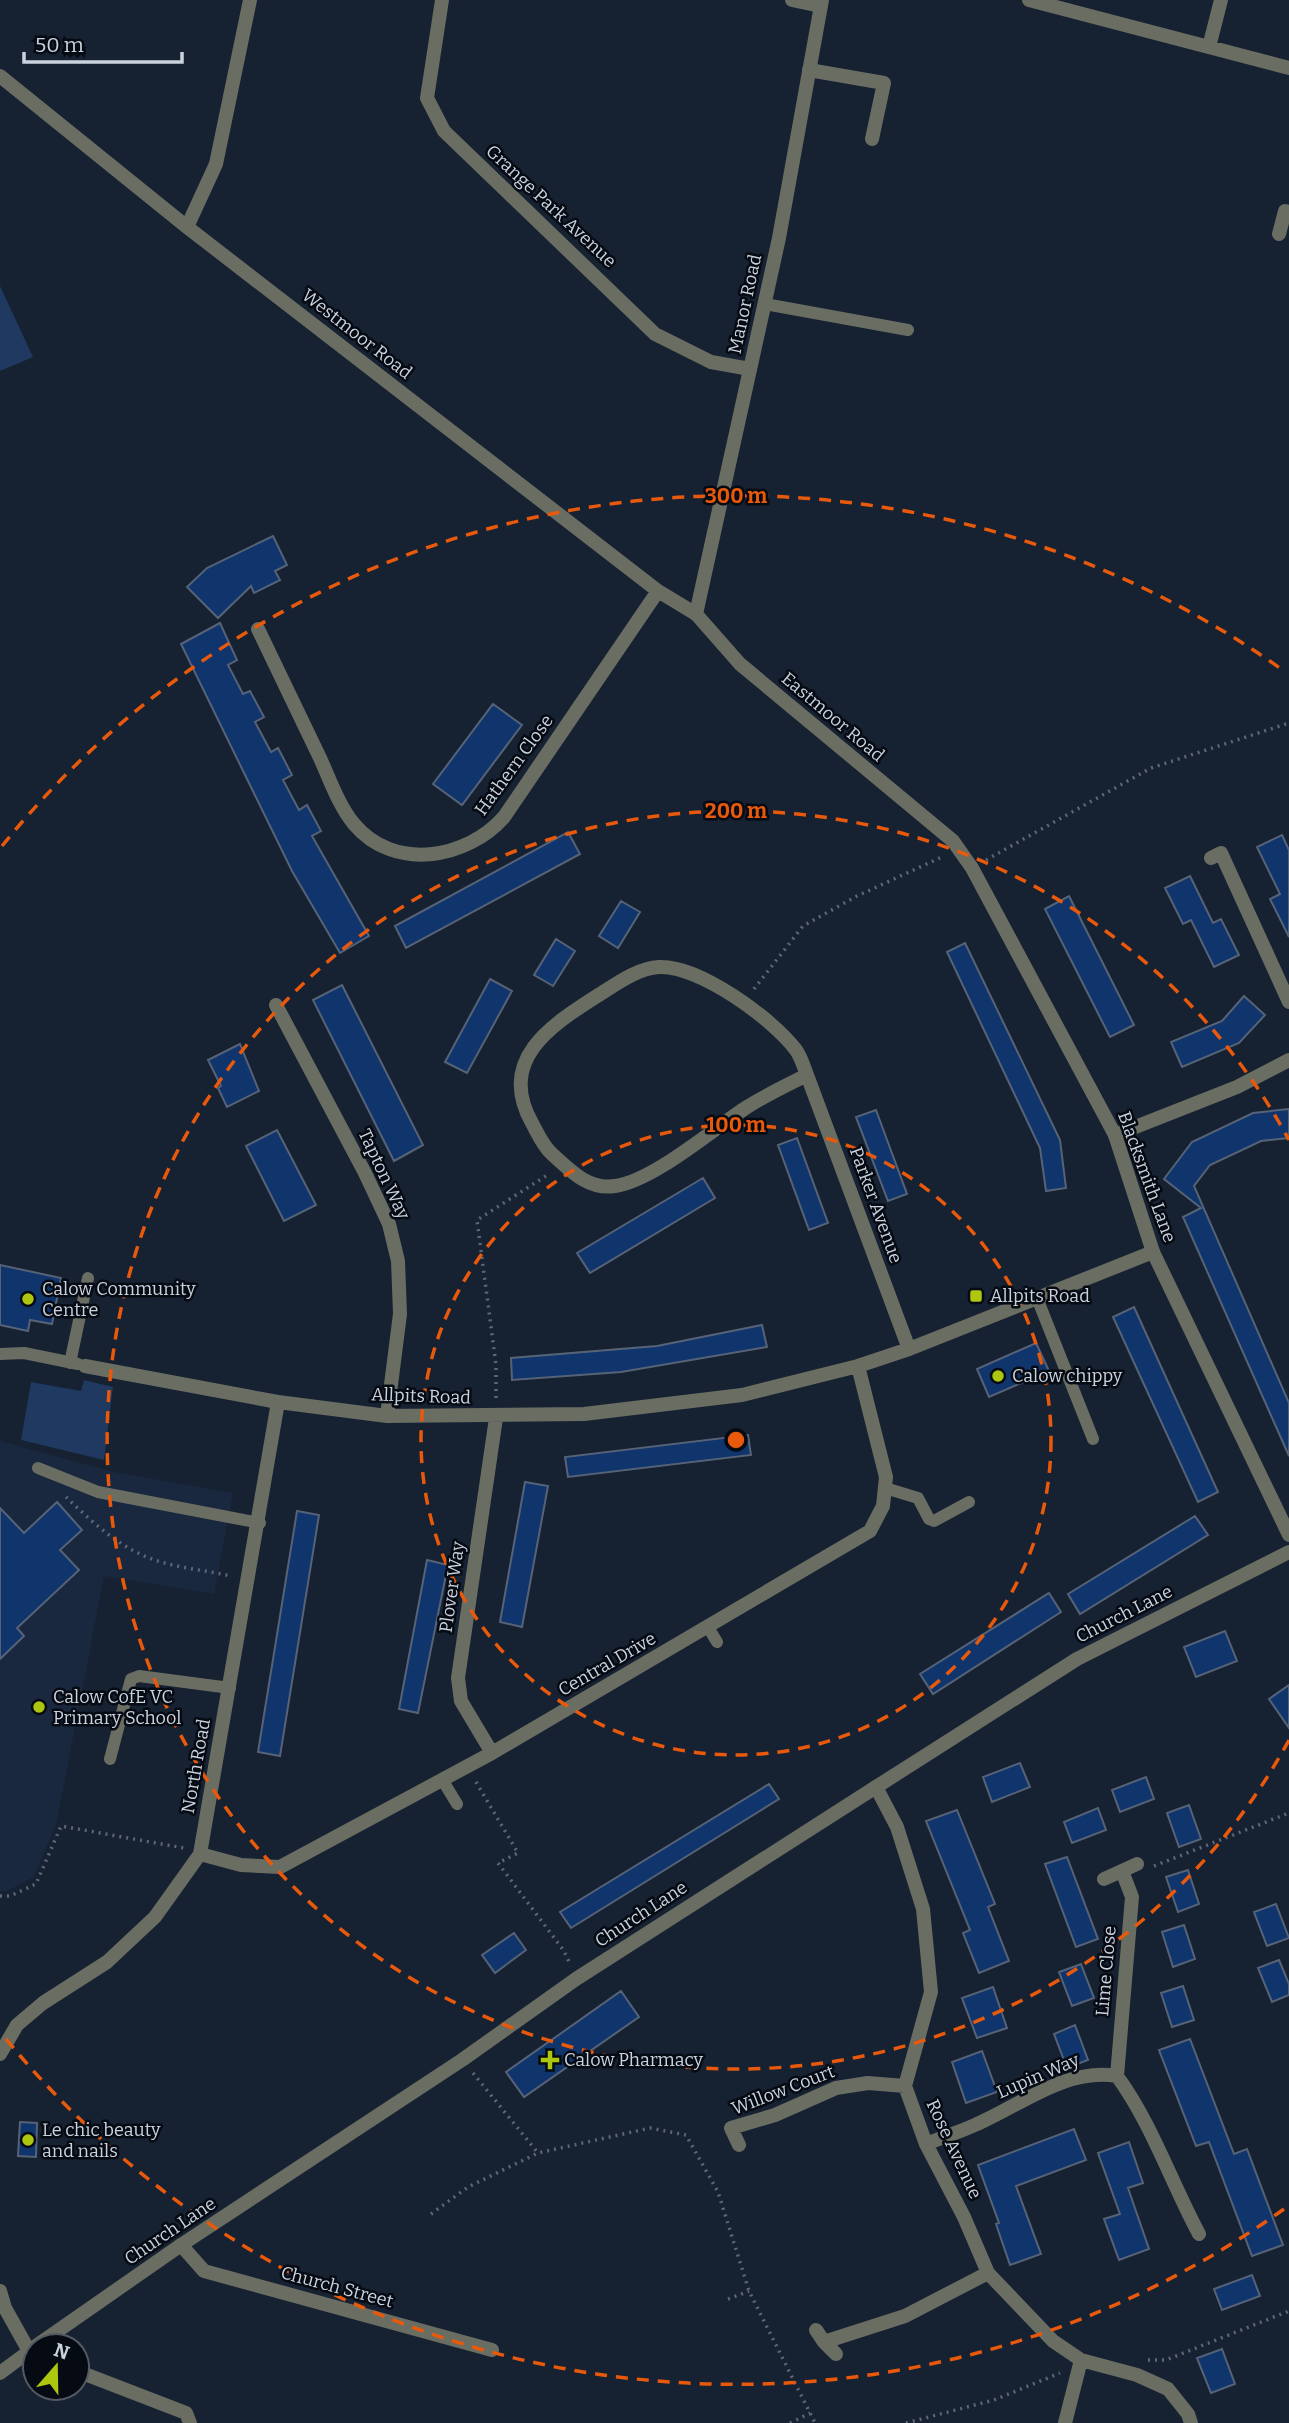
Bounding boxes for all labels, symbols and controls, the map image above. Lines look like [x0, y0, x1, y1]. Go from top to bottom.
scale bar [24, 21, 182, 65]
text: 50 m [35, 32, 84, 58]
street label: Grange Park Avenue [481, 140, 621, 272]
street label: Manor Road [724, 252, 766, 356]
street label: Westmoor Road [297, 284, 417, 384]
text: 300 m [705, 483, 767, 509]
street label: Eastmoor Road [777, 668, 889, 767]
street label: Hathern Close [470, 710, 558, 820]
text: 200 m [705, 798, 767, 824]
street label: Blacksmith Lane [1113, 1108, 1181, 1246]
text: 100 m [706, 1112, 766, 1138]
street label: Tapton Way [353, 1125, 415, 1223]
street label: Parker Avenue [845, 1144, 907, 1266]
place label: Calow Community Centre [42, 1278, 196, 1321]
place label: Allpits Road [990, 1285, 1090, 1307]
marker: Allpits Road [968, 1288, 984, 1304]
marker: Calow Community Centre [20, 1291, 36, 1307]
place label: Calow chippy [1012, 1365, 1123, 1387]
marker: Calow chippy [990, 1368, 1006, 1384]
street label: Allpits Road [371, 1383, 472, 1409]
centre of rings [724, 1428, 748, 1452]
street label: Plover Way [435, 1539, 469, 1634]
street label: Church Lane [1072, 1580, 1176, 1648]
street label: Central Drive [554, 1627, 660, 1701]
place label: Calow CofE VC Primary School [53, 1686, 182, 1729]
marker: Calow CofE VC Primary School [31, 1699, 47, 1715]
street label: North Road [177, 1717, 215, 1815]
street label: Church Lane [591, 1876, 691, 1952]
street label: Lime Close [1091, 1925, 1121, 2017]
place label: Calow Pharmacy [564, 2049, 703, 2071]
street label: Lupin Way [993, 2049, 1083, 2103]
marker: Calow Pharmacy [542, 2052, 558, 2068]
street label: Willow Court [728, 2060, 838, 2120]
street label: Rose Avenue [921, 2096, 987, 2202]
place label: Le chic beauty and nails [42, 2119, 161, 2162]
marker: Le chic beauty and nails [20, 2132, 36, 2148]
street label: Church Lane [120, 2192, 220, 2270]
street label: Church Street [278, 2261, 396, 2313]
north arrow [21, 2332, 91, 2402]
text: N [51, 2338, 73, 2365]

